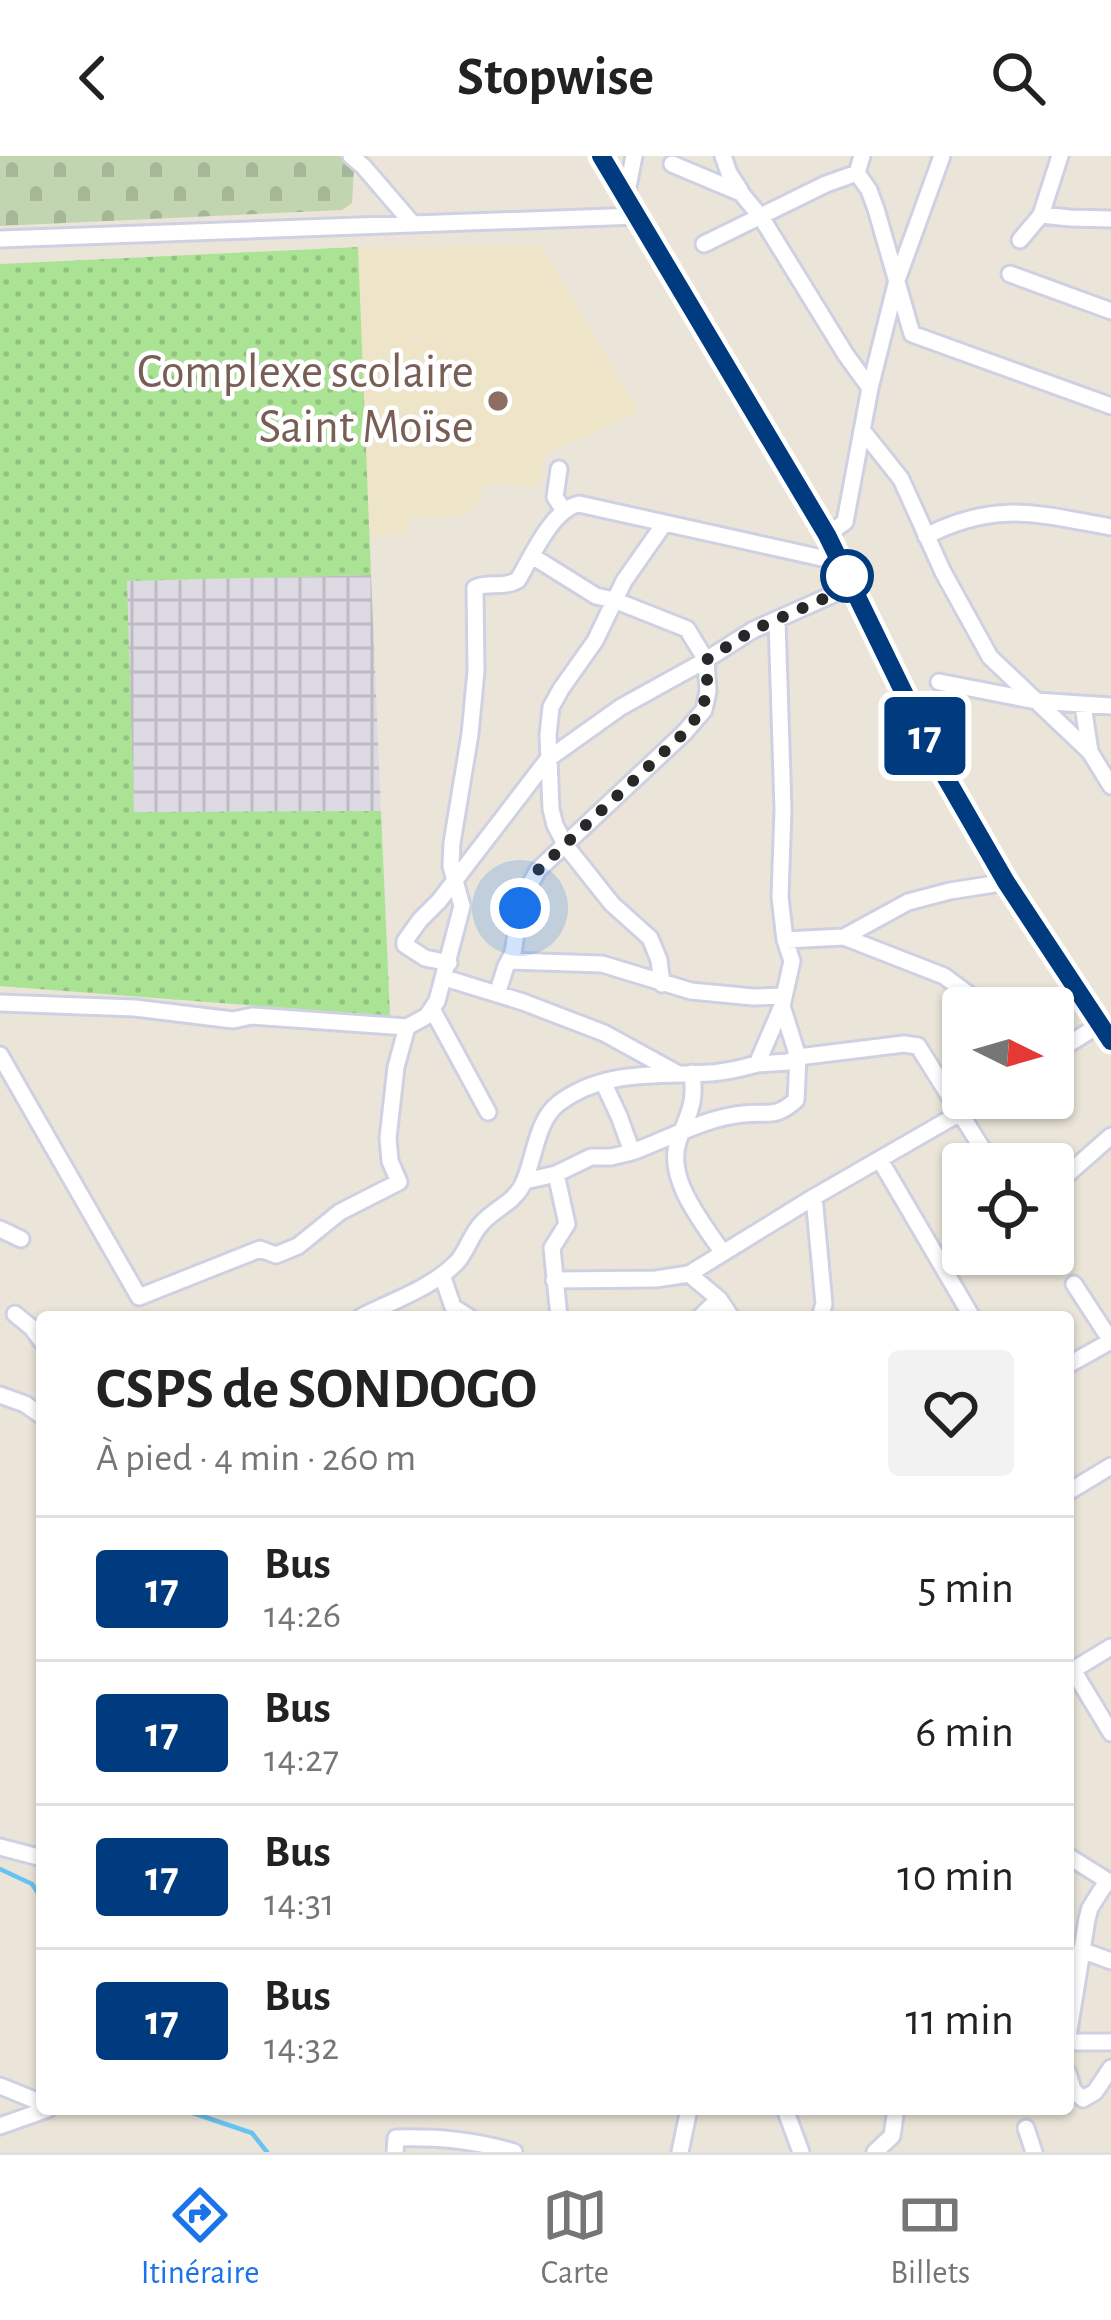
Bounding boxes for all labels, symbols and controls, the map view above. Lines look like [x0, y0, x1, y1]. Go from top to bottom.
icon: back [60, 45, 126, 111]
icon: search [985, 45, 1051, 111]
text: Stopwise [457, 51, 654, 105]
place label: Complexe scolaire Saint Moïse [137, 349, 474, 452]
marker: Complexe scolaire Saint Moïse [485, 388, 511, 414]
unlabelled marker [822, 551, 872, 601]
line badge: 17 [871, 697, 979, 775]
text: 17 [908, 715, 942, 757]
your location [490, 878, 550, 938]
north arrow [942, 987, 1074, 1119]
map controls [942, 987, 1074, 1275]
button: locate [942, 1143, 1074, 1275]
button: heart [888, 1350, 1014, 1476]
text: CSPS de SONDOGO [96, 1361, 537, 1418]
text: À pied · 4 min · 260 m [96, 1439, 416, 1478]
text: Bus [264, 1542, 331, 1587]
text: 5 min [918, 1566, 1014, 1611]
text: 17 [145, 1568, 179, 1610]
text: 14:26 [264, 1596, 341, 1635]
text: Bus [264, 1686, 331, 1731]
text: 6 min [915, 1710, 1014, 1755]
text: 17 [145, 1712, 179, 1754]
text: 14:27 [264, 1740, 339, 1779]
text: Bus [264, 1830, 331, 1875]
text: 10 min [897, 1854, 1014, 1899]
text: 17 [145, 1856, 179, 1898]
text: 14:31 [264, 1884, 335, 1923]
text: Bus [264, 1974, 331, 2019]
text: 11 min [906, 1998, 1014, 2043]
text: 17 [145, 2000, 179, 2042]
text: 14:32 [264, 2028, 339, 2067]
tab: Itinéraire [141, 2182, 259, 2294]
tab: Carte [541, 2182, 609, 2294]
tab: Billets [890, 2182, 970, 2294]

